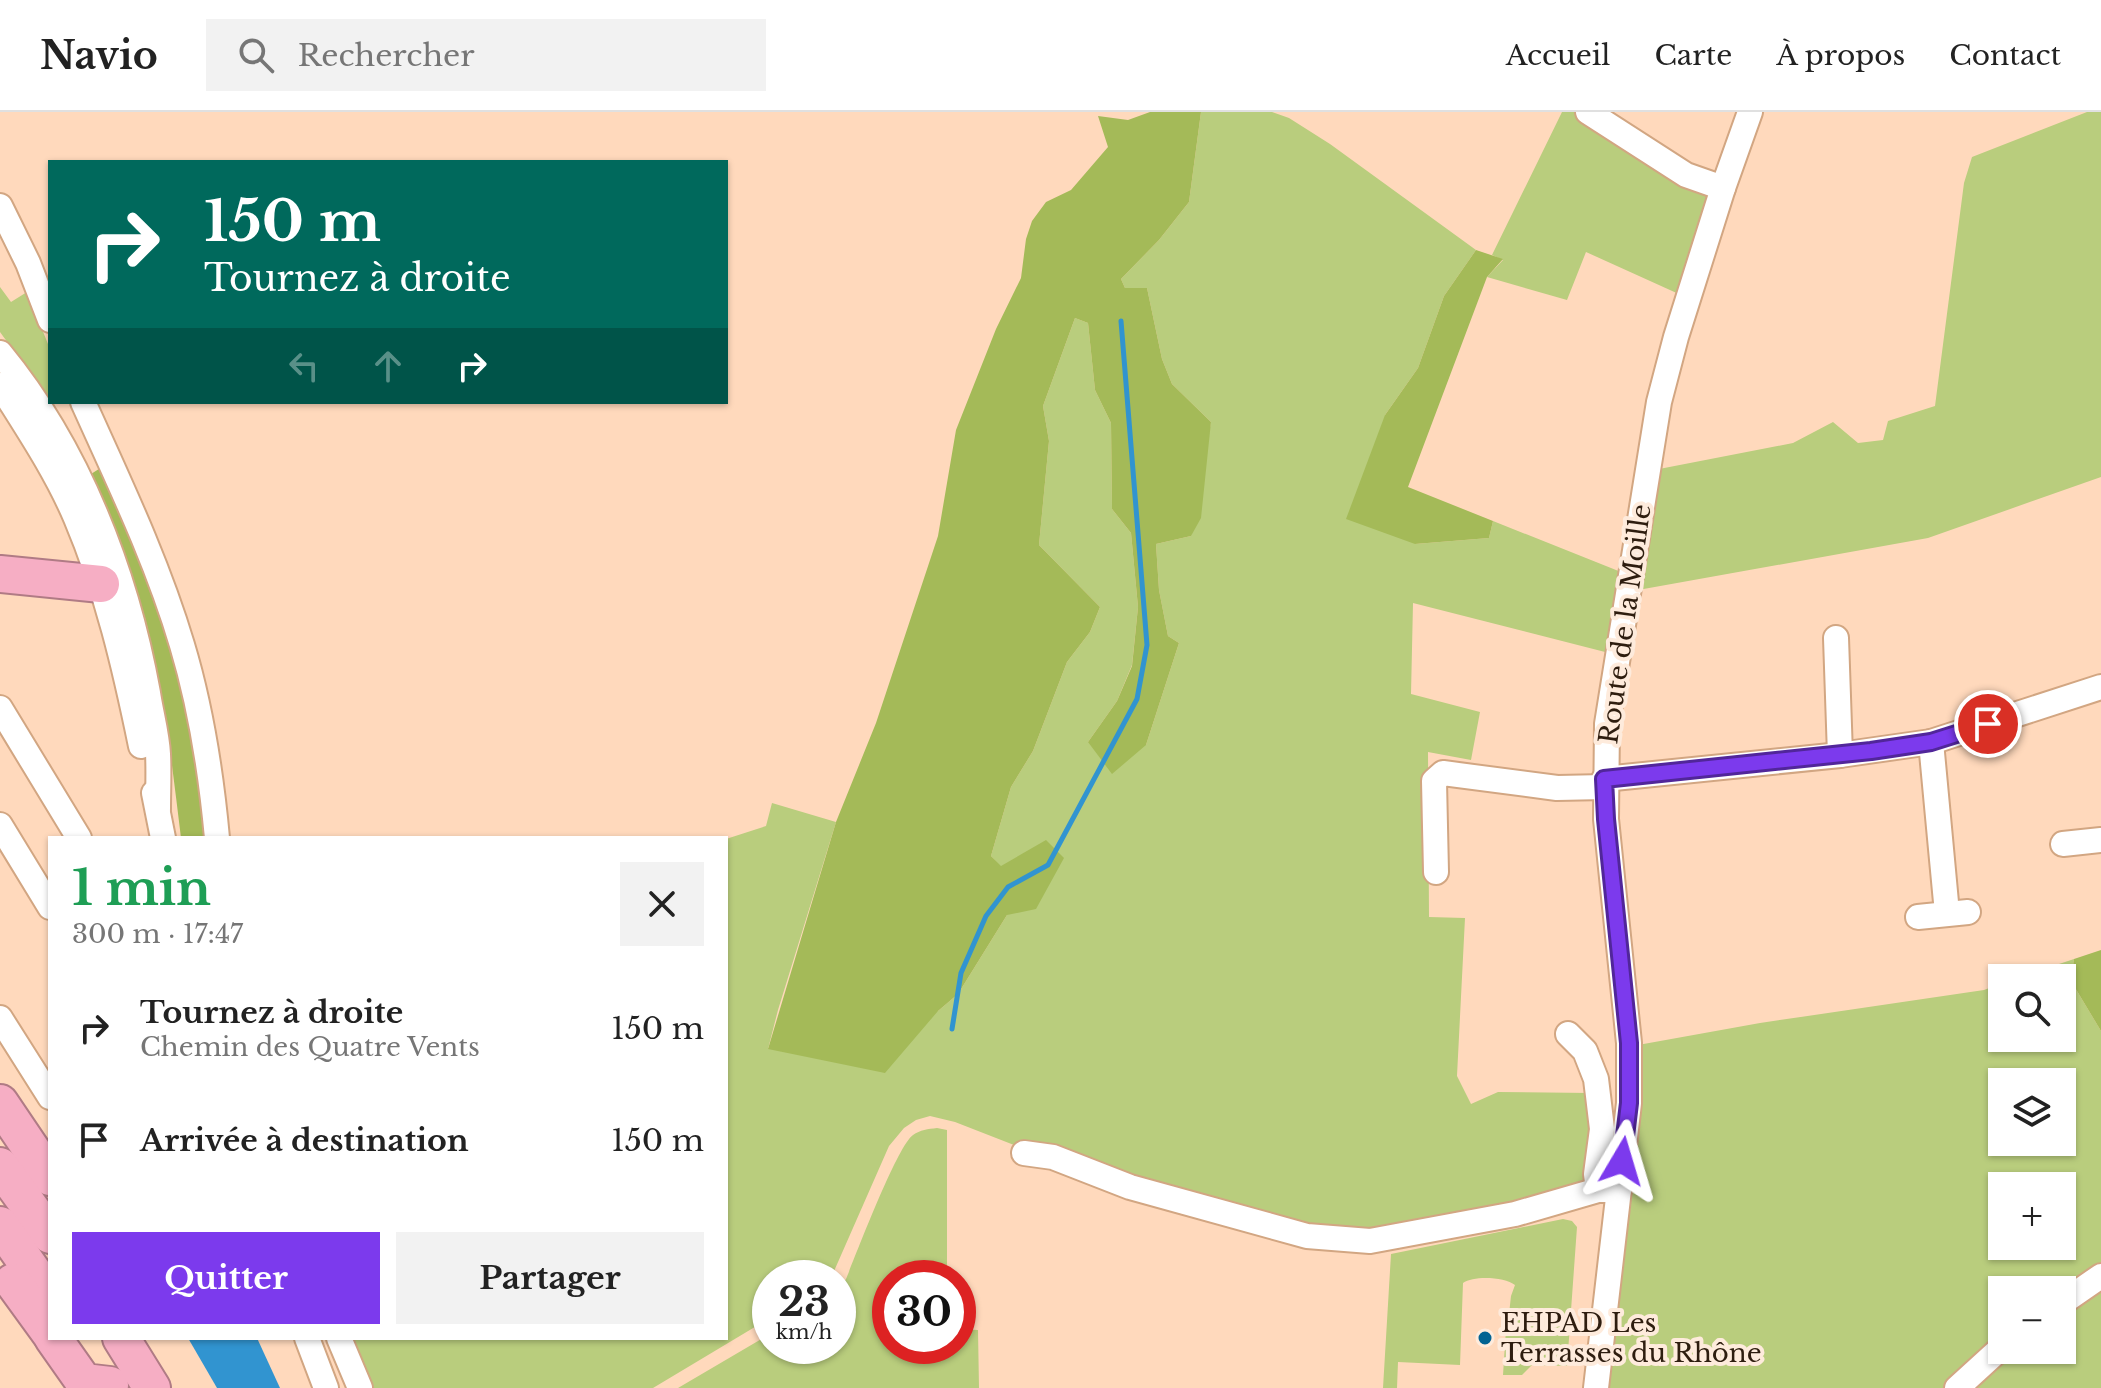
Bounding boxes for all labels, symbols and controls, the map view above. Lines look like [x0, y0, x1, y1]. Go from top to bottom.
search box [206, 19, 766, 91]
text: Navio [40, 32, 158, 79]
icon: search [234, 33, 278, 77]
text: Rechercher [298, 37, 475, 74]
text: Accueil [1506, 38, 1610, 73]
text: Carte [1654, 38, 1732, 73]
text: À propos [1776, 38, 1905, 73]
text: Contact [1949, 38, 2061, 73]
text: 150 m [204, 187, 381, 256]
icon: right [72, 192, 176, 296]
text: Tournez à droite [204, 256, 511, 301]
icon: left [282, 344, 326, 388]
icon: ahead [366, 344, 410, 388]
icon: right [450, 344, 494, 388]
street label: Route de la Moille [1592, 502, 1658, 746]
pin [1954, 690, 2022, 758]
icon: arrive [1966, 702, 2010, 746]
text: 1 min [72, 858, 211, 918]
button: close [620, 862, 704, 946]
text: 300 m · 17:47 [72, 918, 243, 950]
map controls [1988, 964, 2076, 1364]
button: search [1988, 964, 2076, 1052]
text: Tournez à droite [140, 994, 403, 1031]
icon: right [72, 1006, 116, 1050]
text: 150 m [611, 1010, 704, 1047]
text: Chemin des Quatre Vents [140, 1031, 480, 1063]
button: layers [1988, 1068, 2076, 1156]
icon: arrive [72, 1118, 116, 1162]
position arrow [1580, 1119, 1664, 1203]
text: Arrivée à destination [140, 1122, 469, 1159]
text: 150 m [611, 1122, 704, 1159]
button: + [1988, 1172, 2076, 1260]
button: Quitter [72, 1232, 380, 1324]
button: Partager [396, 1232, 704, 1324]
speed limit sign: 30 [872, 1260, 976, 1364]
button: − [1988, 1276, 2076, 1364]
text: 23 [778, 1277, 830, 1327]
place label: EHPAD Les Terrasses du Rhône [1501, 1307, 1762, 1369]
text: km/h [776, 1320, 832, 1344]
marker: EHPAD Les Terrasses du Rhône [1476, 1329, 1494, 1347]

